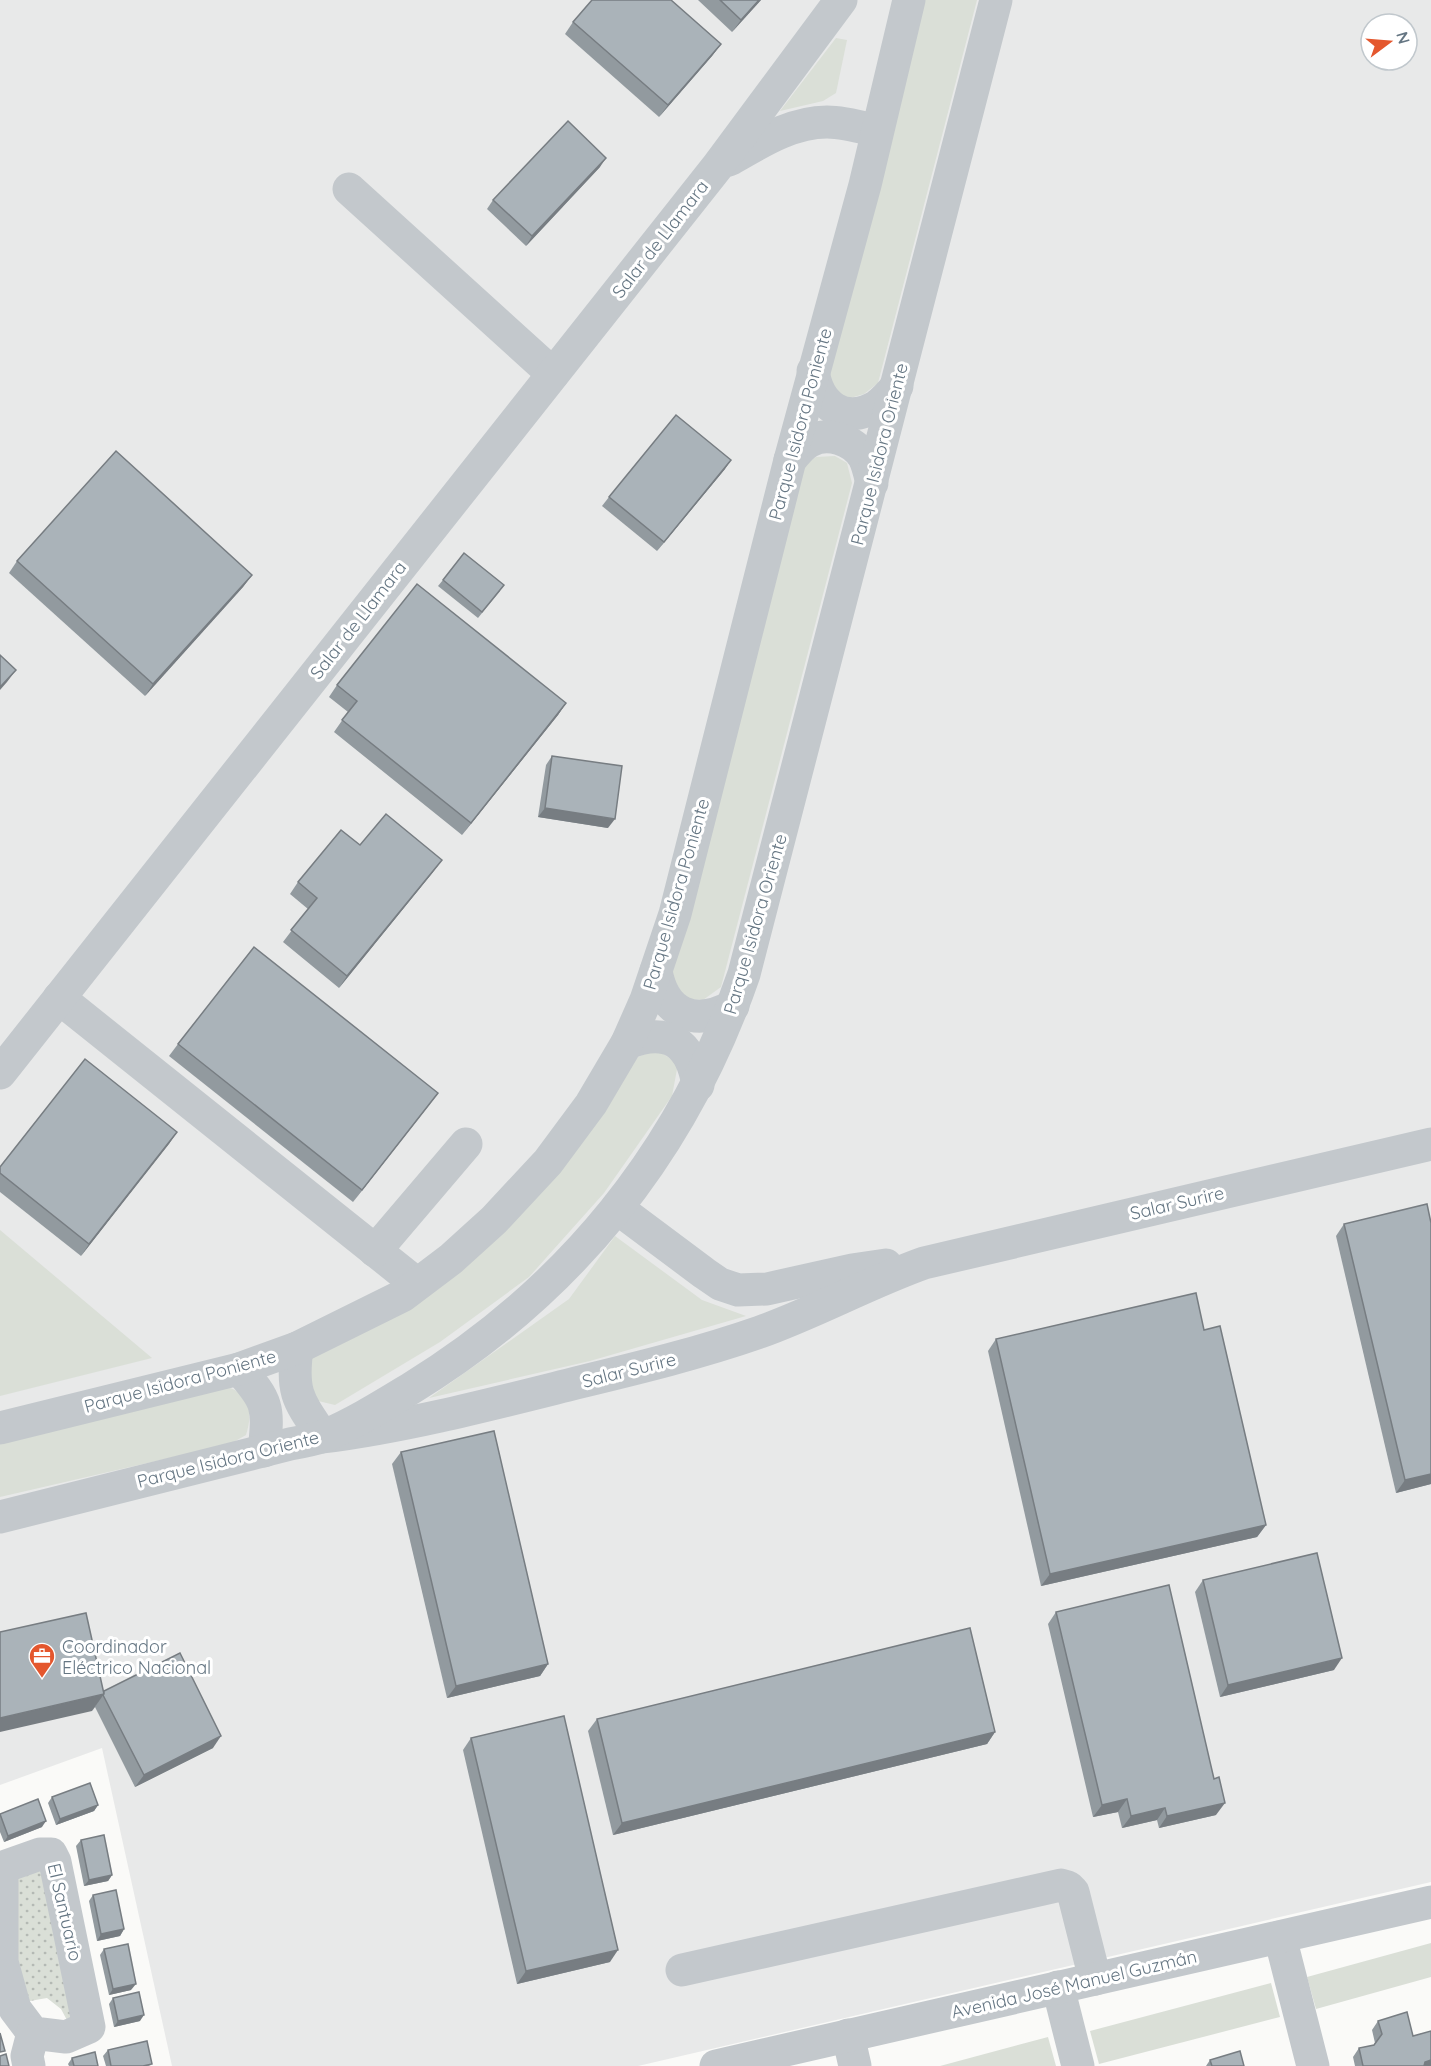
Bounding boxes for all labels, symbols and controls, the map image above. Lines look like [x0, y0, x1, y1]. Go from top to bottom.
north arrow [1359, 12, 1419, 72]
text: N [1392, 29, 1415, 46]
street label: Salar de Llamara [607, 175, 713, 303]
street label: Parque Isidora Poniente [763, 325, 837, 523]
street label: Parque Isidora Oriente [845, 361, 913, 547]
street label: Salar de Llamara [305, 556, 411, 684]
street label: Parque Isidora Poniente [638, 796, 714, 992]
street label: Parque Isidora Oriente [718, 831, 792, 1017]
street label: Salar Surire [1128, 1181, 1226, 1225]
street label: Parque Isidora Poniente [81, 1344, 279, 1418]
street label: Salar Surire [580, 1347, 678, 1393]
street label: Parque Isidora Oriente [135, 1425, 321, 1493]
place label: Coordinador Eléctrico Nacional [62, 1635, 211, 1679]
office icon: Coordinador Eléctrico Nacional [27, 1641, 57, 1679]
street label: El Santuario [43, 1861, 87, 1963]
street label: Avenida José Manuel Guzmán [949, 1945, 1199, 2023]

